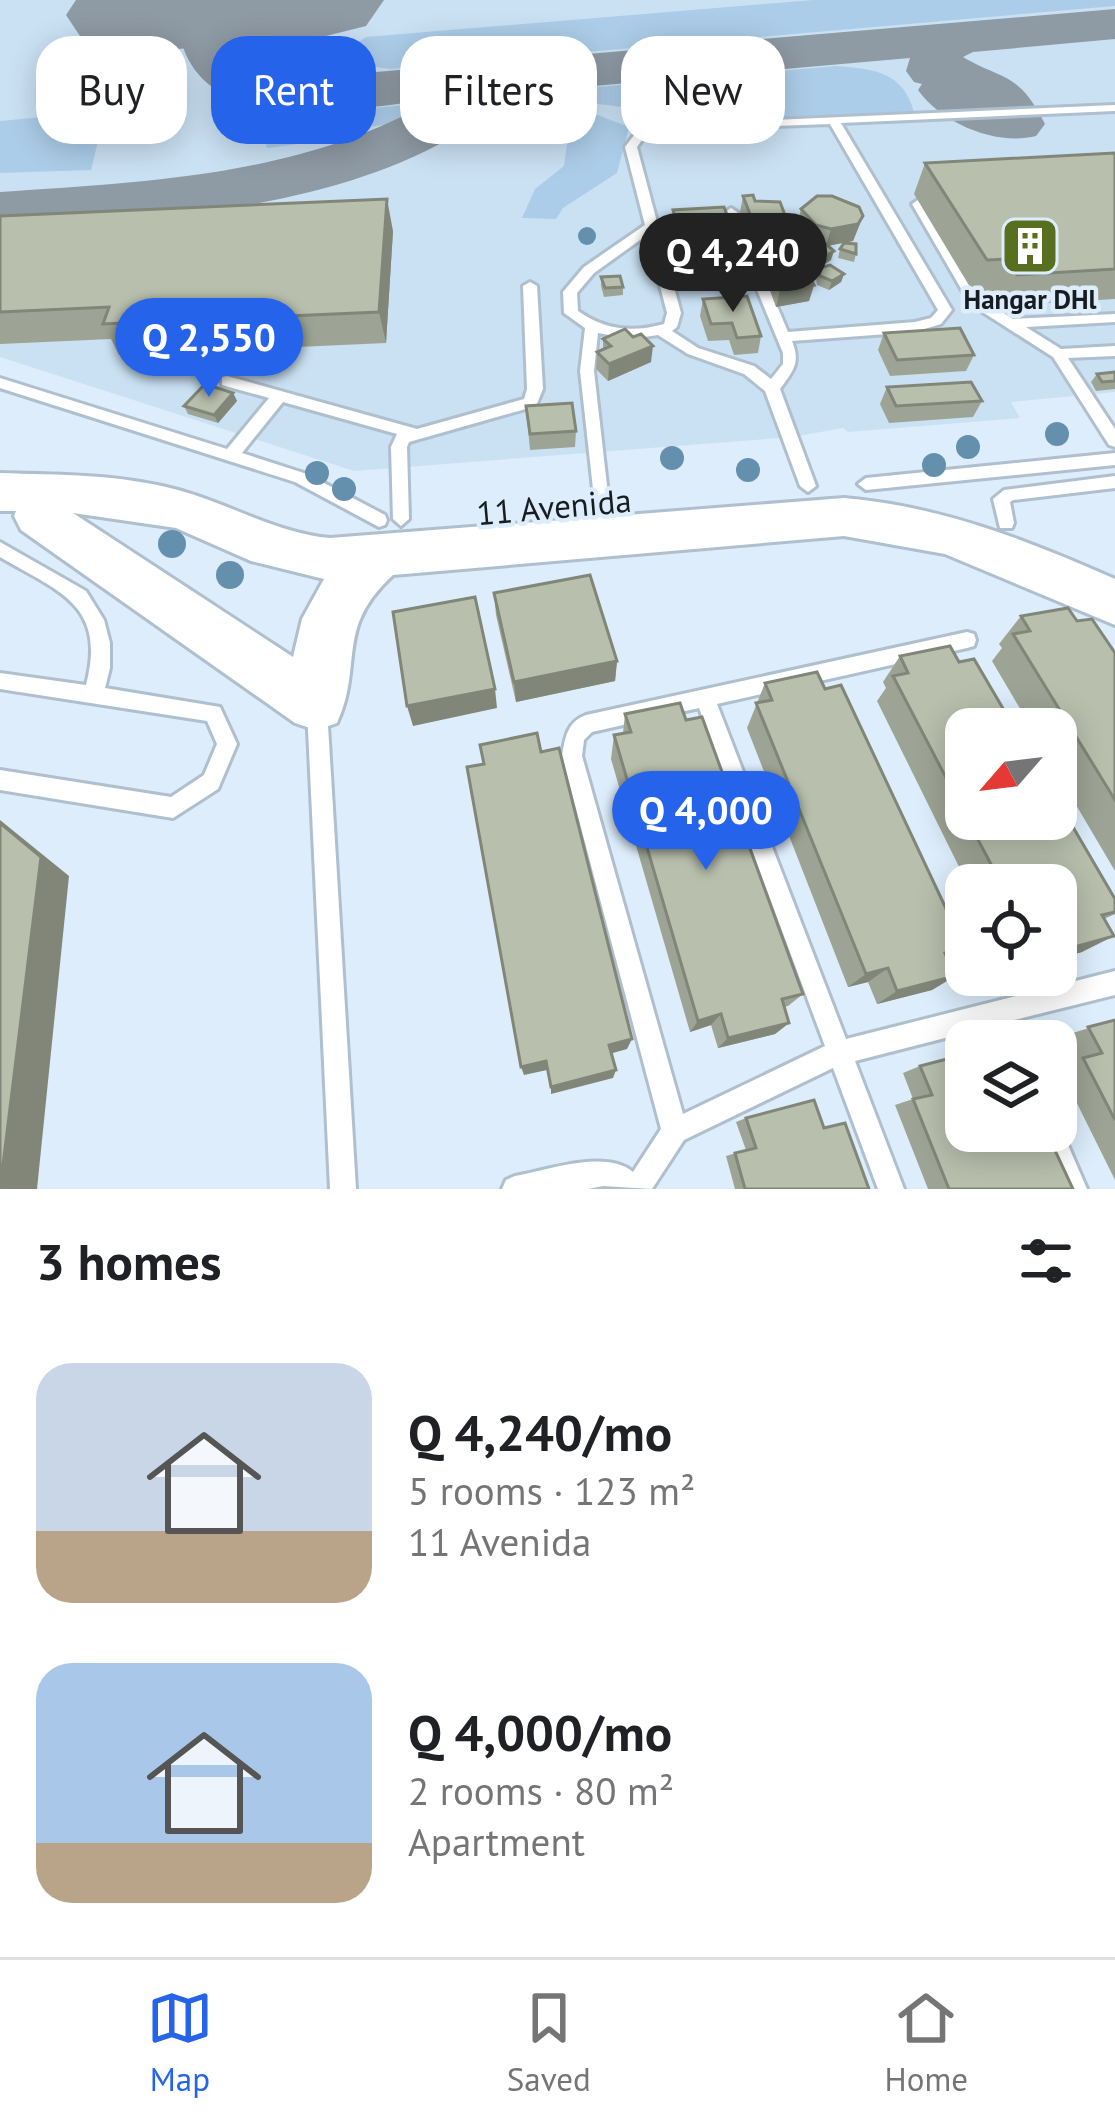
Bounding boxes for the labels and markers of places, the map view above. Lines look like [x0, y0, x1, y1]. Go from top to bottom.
pin: Q 4,240 [622, 213, 844, 315]
building icon: Hangar DHl [999, 215, 1061, 277]
place label: Hangar DHl [964, 282, 1096, 316]
pin: Q 2,550 [98, 298, 320, 400]
pin: Q 4,000 [595, 771, 817, 873]

